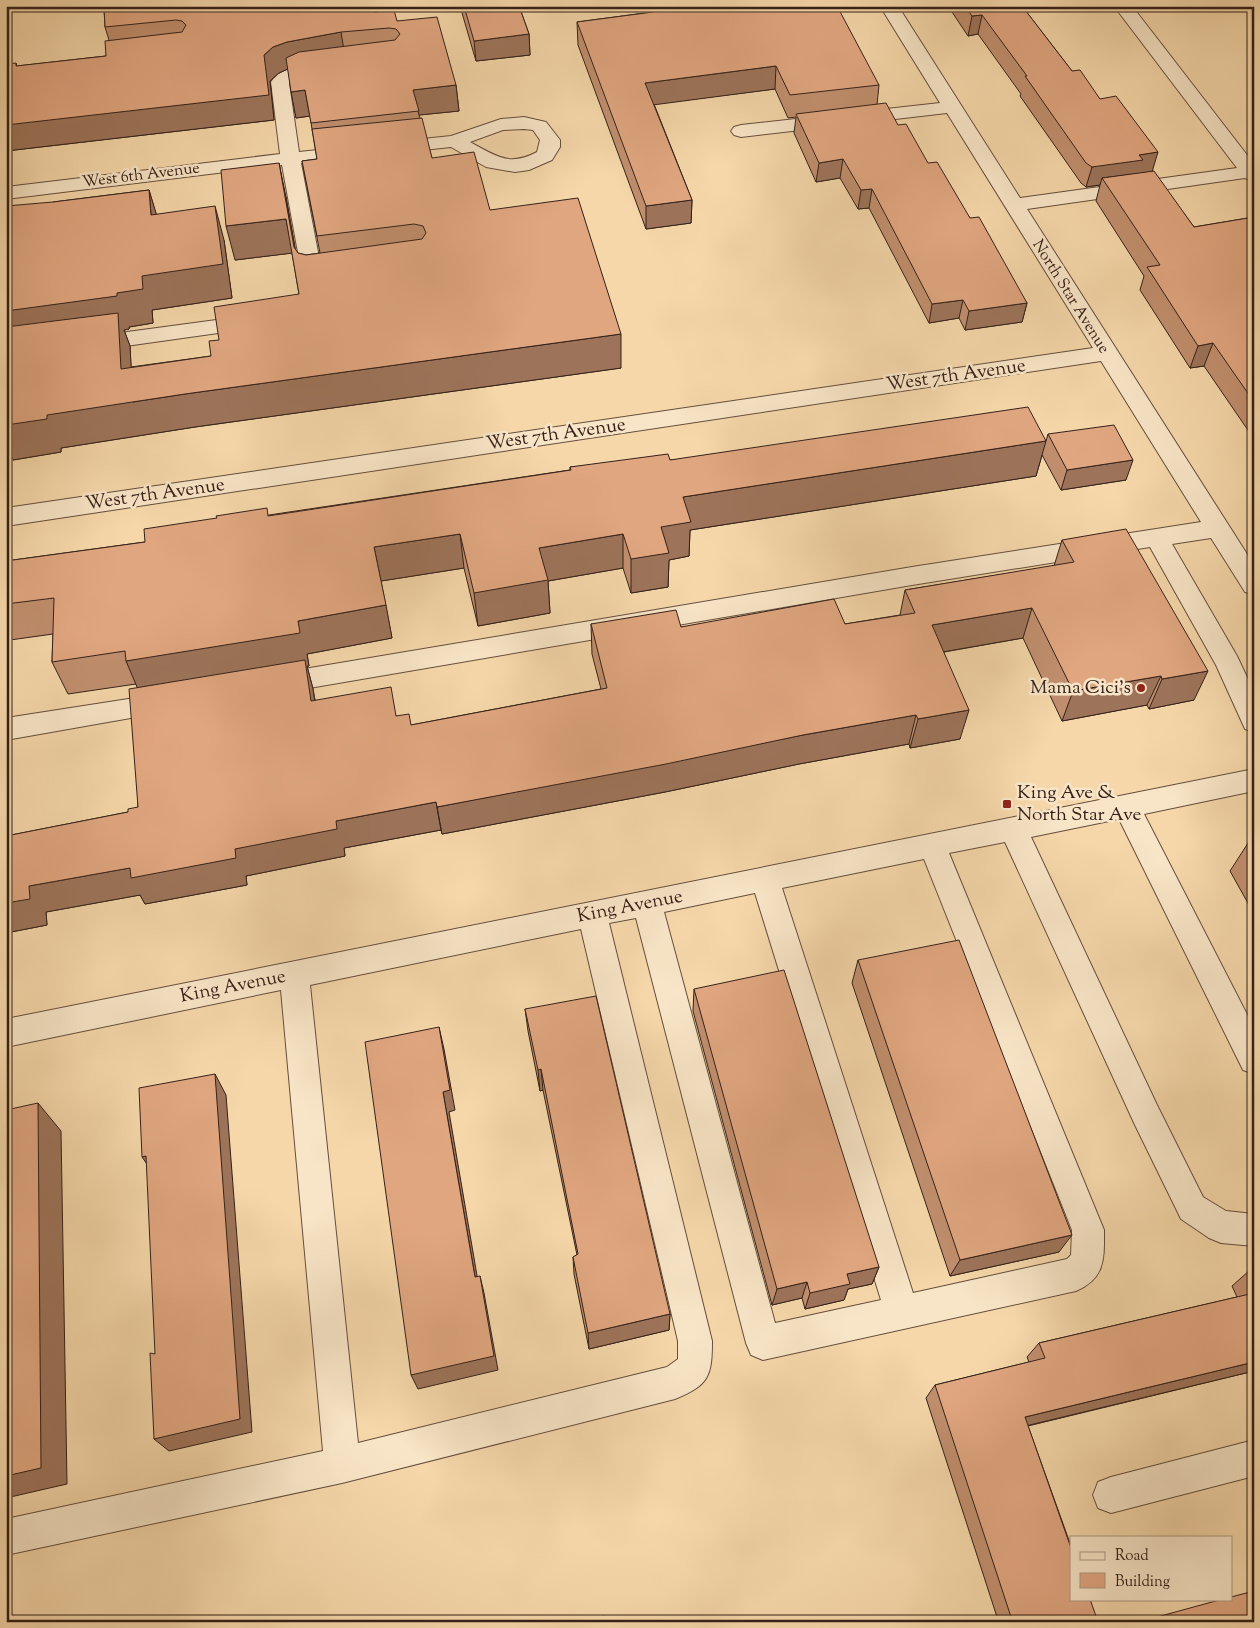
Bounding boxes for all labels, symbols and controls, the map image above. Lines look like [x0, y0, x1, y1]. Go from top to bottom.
street label: West 6th Avenue [81, 157, 201, 195]
street label: North Star Avenue [1026, 236, 1114, 358]
street label: West 7th Avenue [884, 353, 1028, 399]
street label: West 7th Avenue [484, 412, 628, 458]
street label: West 7th Avenue [83, 472, 227, 518]
place label: Mama Cici's [1030, 675, 1131, 702]
marker: Mama Cici's [1135, 682, 1147, 694]
place label: King Ave & North Star Ave [1017, 780, 1141, 829]
marker: King Ave & North Star Ave [1001, 798, 1013, 810]
street label: King Avenue [575, 884, 685, 930]
street label: King Avenue [178, 964, 288, 1010]
legend [1070, 1536, 1232, 1600]
text: Road [1115, 1546, 1149, 1567]
text: Building [1115, 1572, 1170, 1593]

